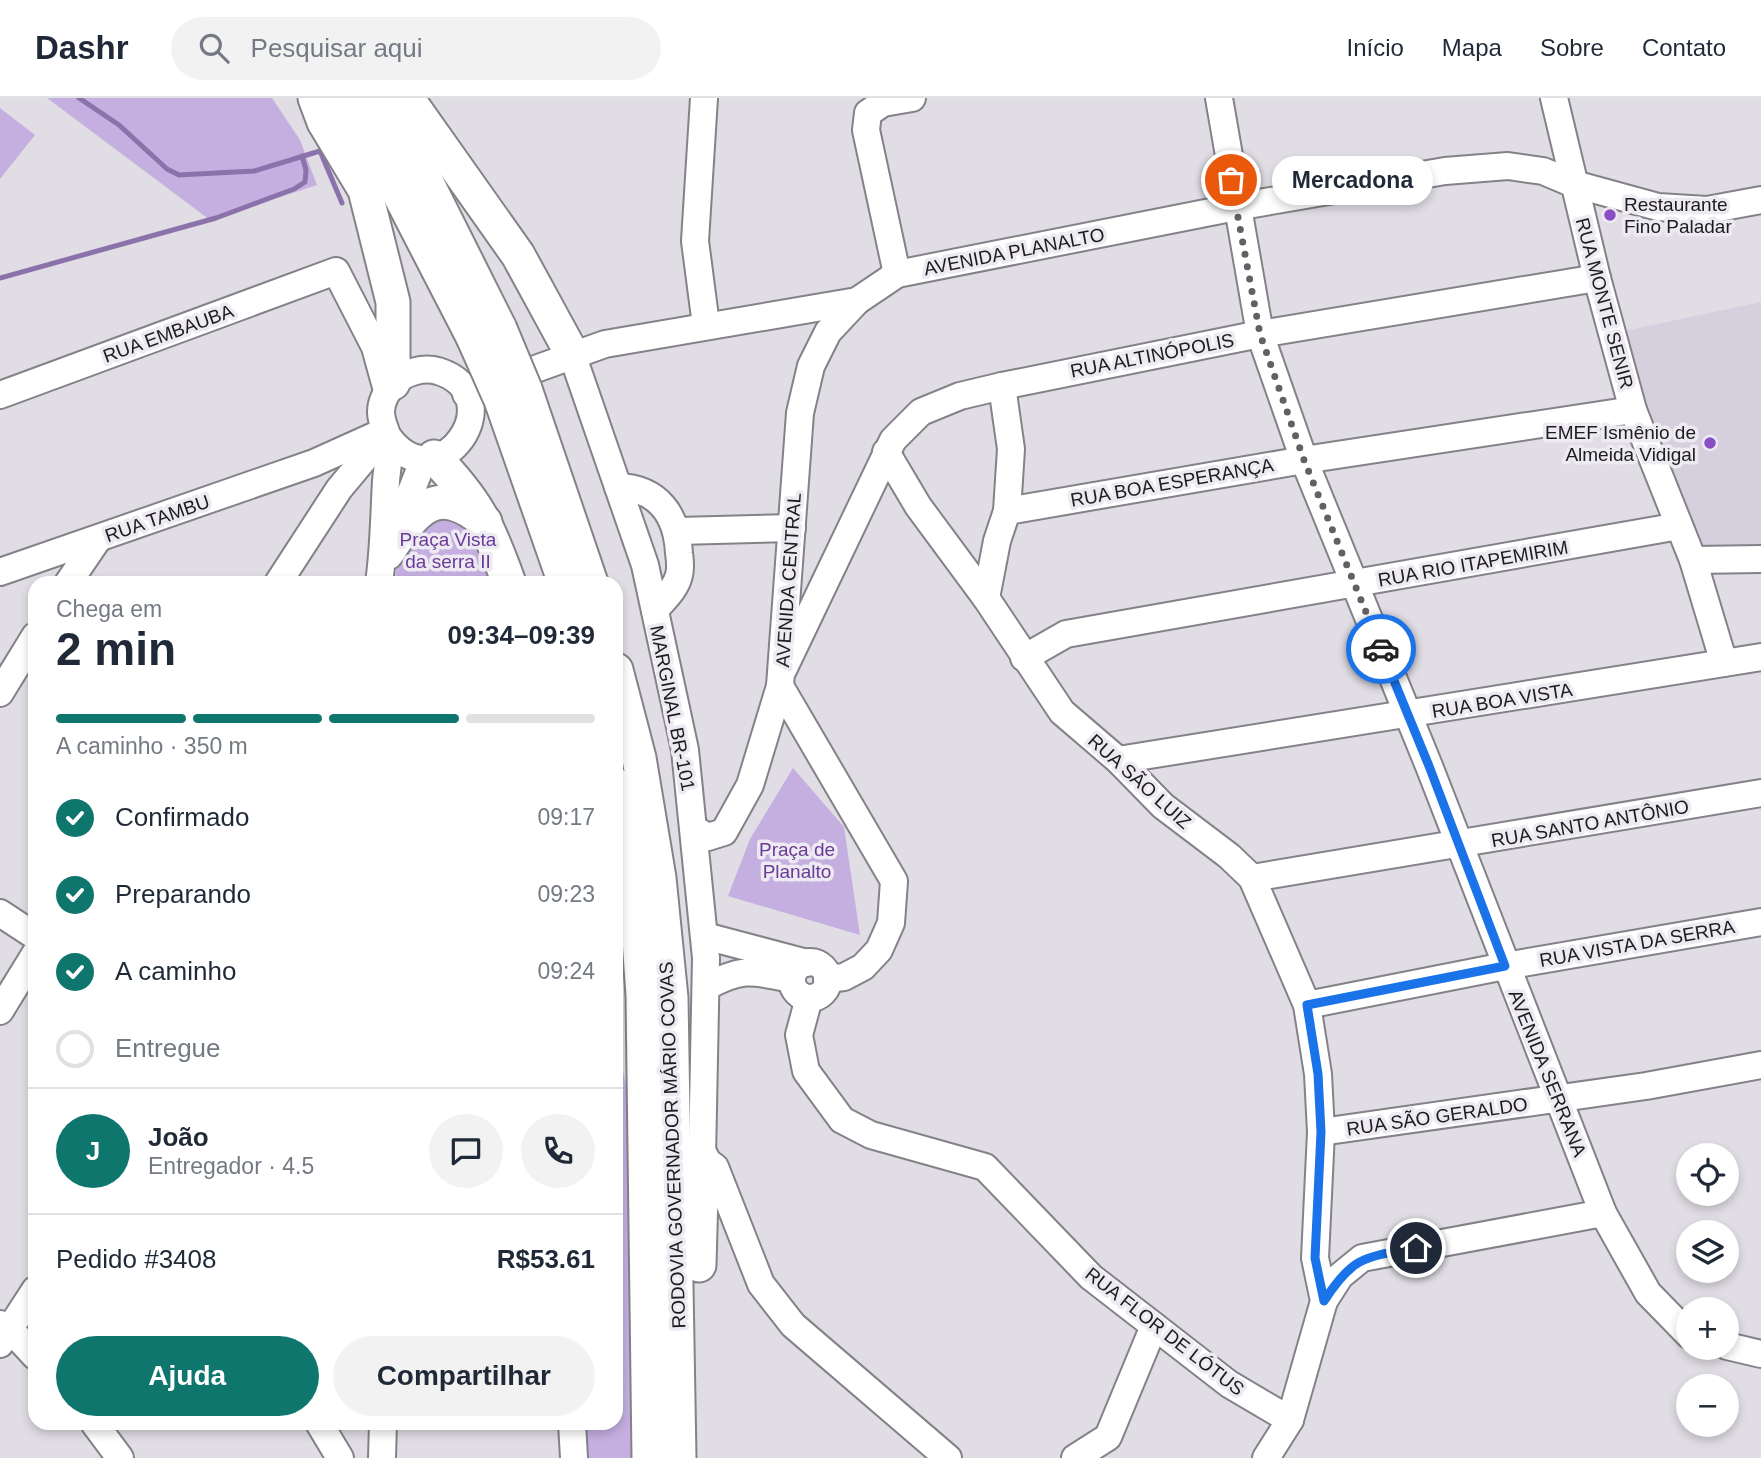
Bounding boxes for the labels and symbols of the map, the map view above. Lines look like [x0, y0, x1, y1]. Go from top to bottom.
pin [1201, 150, 1261, 210]
callout: Mercadona [1273, 155, 1434, 204]
place label: Restaurante Fino Paladar [1624, 194, 1732, 237]
marker: Restaurante Fino Paladar [1602, 207, 1618, 223]
street label: RUA MONTE SENIR [1572, 215, 1637, 391]
street label: AVENIDA PLANALTO [922, 224, 1106, 279]
street label: RUA EMBAUBA [100, 300, 237, 367]
street label: RUA ALTINÓPOLIS [1068, 329, 1236, 382]
place label: EMEF Ismênio de Almeida Vidigal [1545, 422, 1696, 465]
marker: EMEF Ismênio de Almeida Vidigal [1702, 435, 1718, 451]
street label: RUA BOA ESPERANÇA [1069, 454, 1276, 511]
street label: RUA TAMBU [102, 491, 212, 546]
street label: AVENIDA CENTRAL [772, 492, 805, 668]
park label: Praça Vista da serra II [400, 529, 497, 572]
street label: RUA RIO ITAPEMIRIM [1376, 536, 1570, 591]
courier [1346, 614, 1416, 684]
street label: MARGINAL BR-101 [646, 624, 699, 793]
street label: RUA BOA VISTA [1430, 679, 1574, 722]
street label: RUA SÃO LUIZ [1084, 730, 1196, 833]
street label: RUA SANTO ANTÔNIO [1490, 796, 1691, 851]
park label: Praça de Planalto [759, 839, 835, 882]
street label: RUA VISTA DA SERRA [1538, 916, 1737, 971]
street label: RODOVIA GOVERNADOR MÁRIO COVAS [656, 961, 689, 1329]
street label: AVENIDA SERRANA [1504, 987, 1591, 1160]
street label: RUA SÃO GERALDO [1345, 1093, 1529, 1140]
pin [1386, 1218, 1446, 1278]
street label: RUA FLOR DE LÓTUS [1081, 1263, 1248, 1400]

